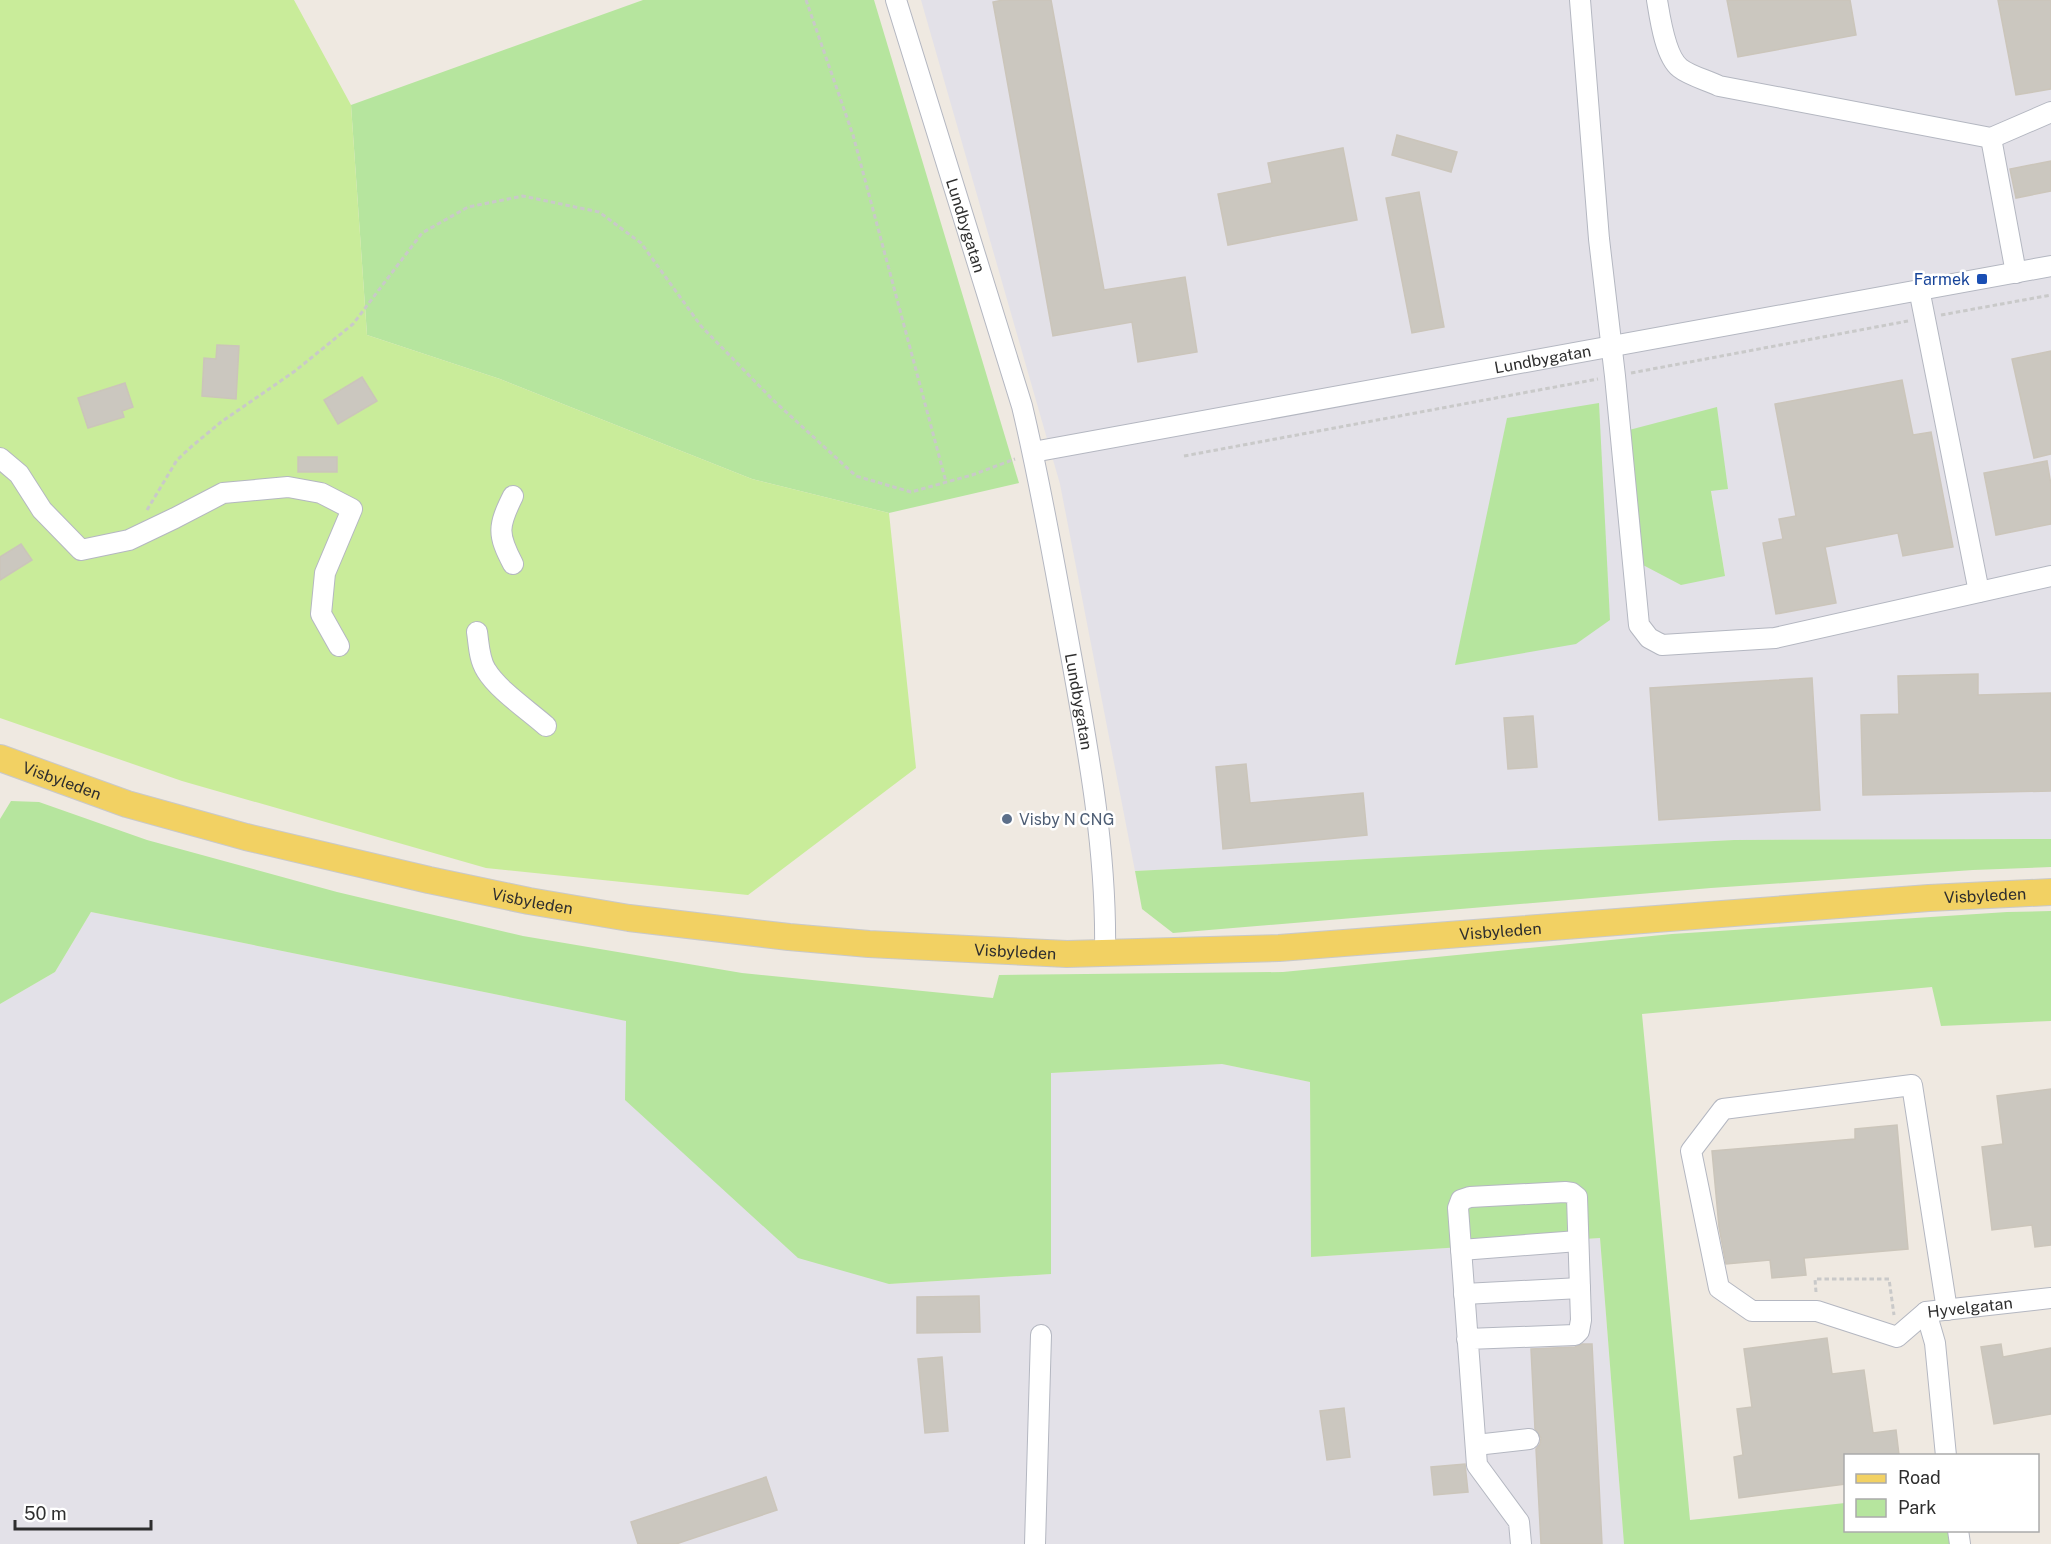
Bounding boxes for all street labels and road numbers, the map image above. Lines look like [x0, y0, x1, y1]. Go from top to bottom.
street label: Lundbygatan [942, 176, 990, 275]
street label: Lundbygatan [1493, 341, 1592, 377]
street label: Lundbygatan [1061, 652, 1097, 751]
street label: Visbyleden [20, 758, 104, 803]
street label: Visbyleden [490, 884, 574, 918]
street label: Visbyleden [1944, 884, 2027, 907]
street label: Visbyleden [1459, 918, 1542, 944]
street label: Visbyleden [974, 940, 1057, 963]
street label: Hyvelgatan [1926, 1293, 2013, 1321]

